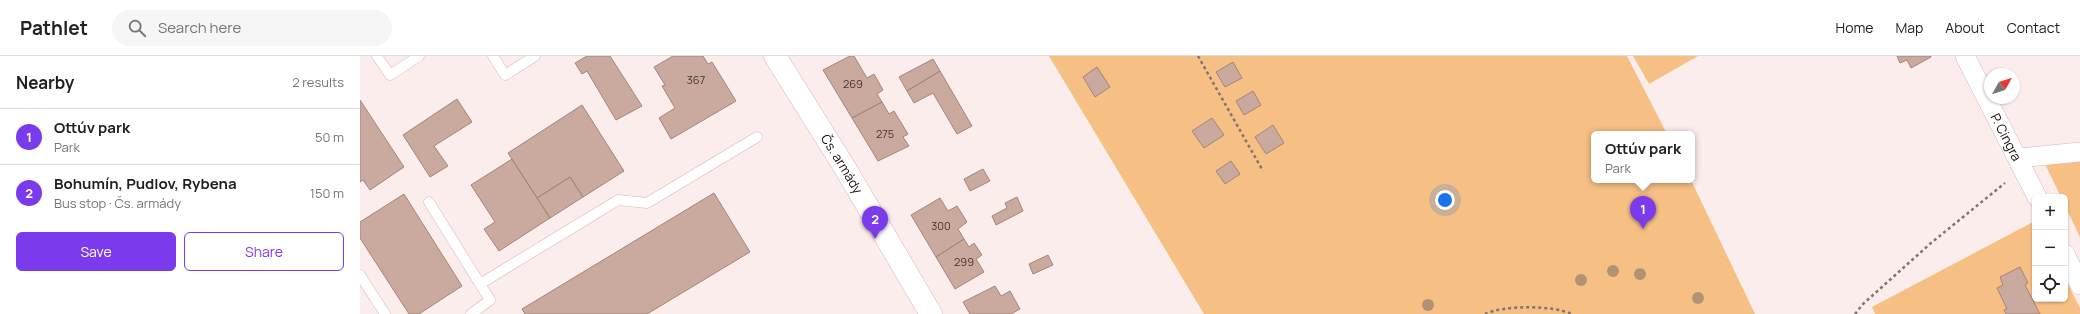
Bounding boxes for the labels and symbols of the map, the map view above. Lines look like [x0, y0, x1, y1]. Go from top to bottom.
north arrow [1984, 68, 2020, 104]
house number: 367 [687, 72, 705, 87]
house number: 269 [843, 76, 863, 91]
street label: P. Cingra [1987, 110, 2026, 164]
house number: 275 [876, 126, 894, 141]
street label: Čs. armády [817, 131, 867, 197]
your location [1435, 190, 1455, 210]
pin: 1 [1630, 196, 1656, 229]
pin: 2 [862, 206, 888, 239]
house number: 300 [931, 218, 951, 233]
house number: 299 [954, 254, 974, 269]

